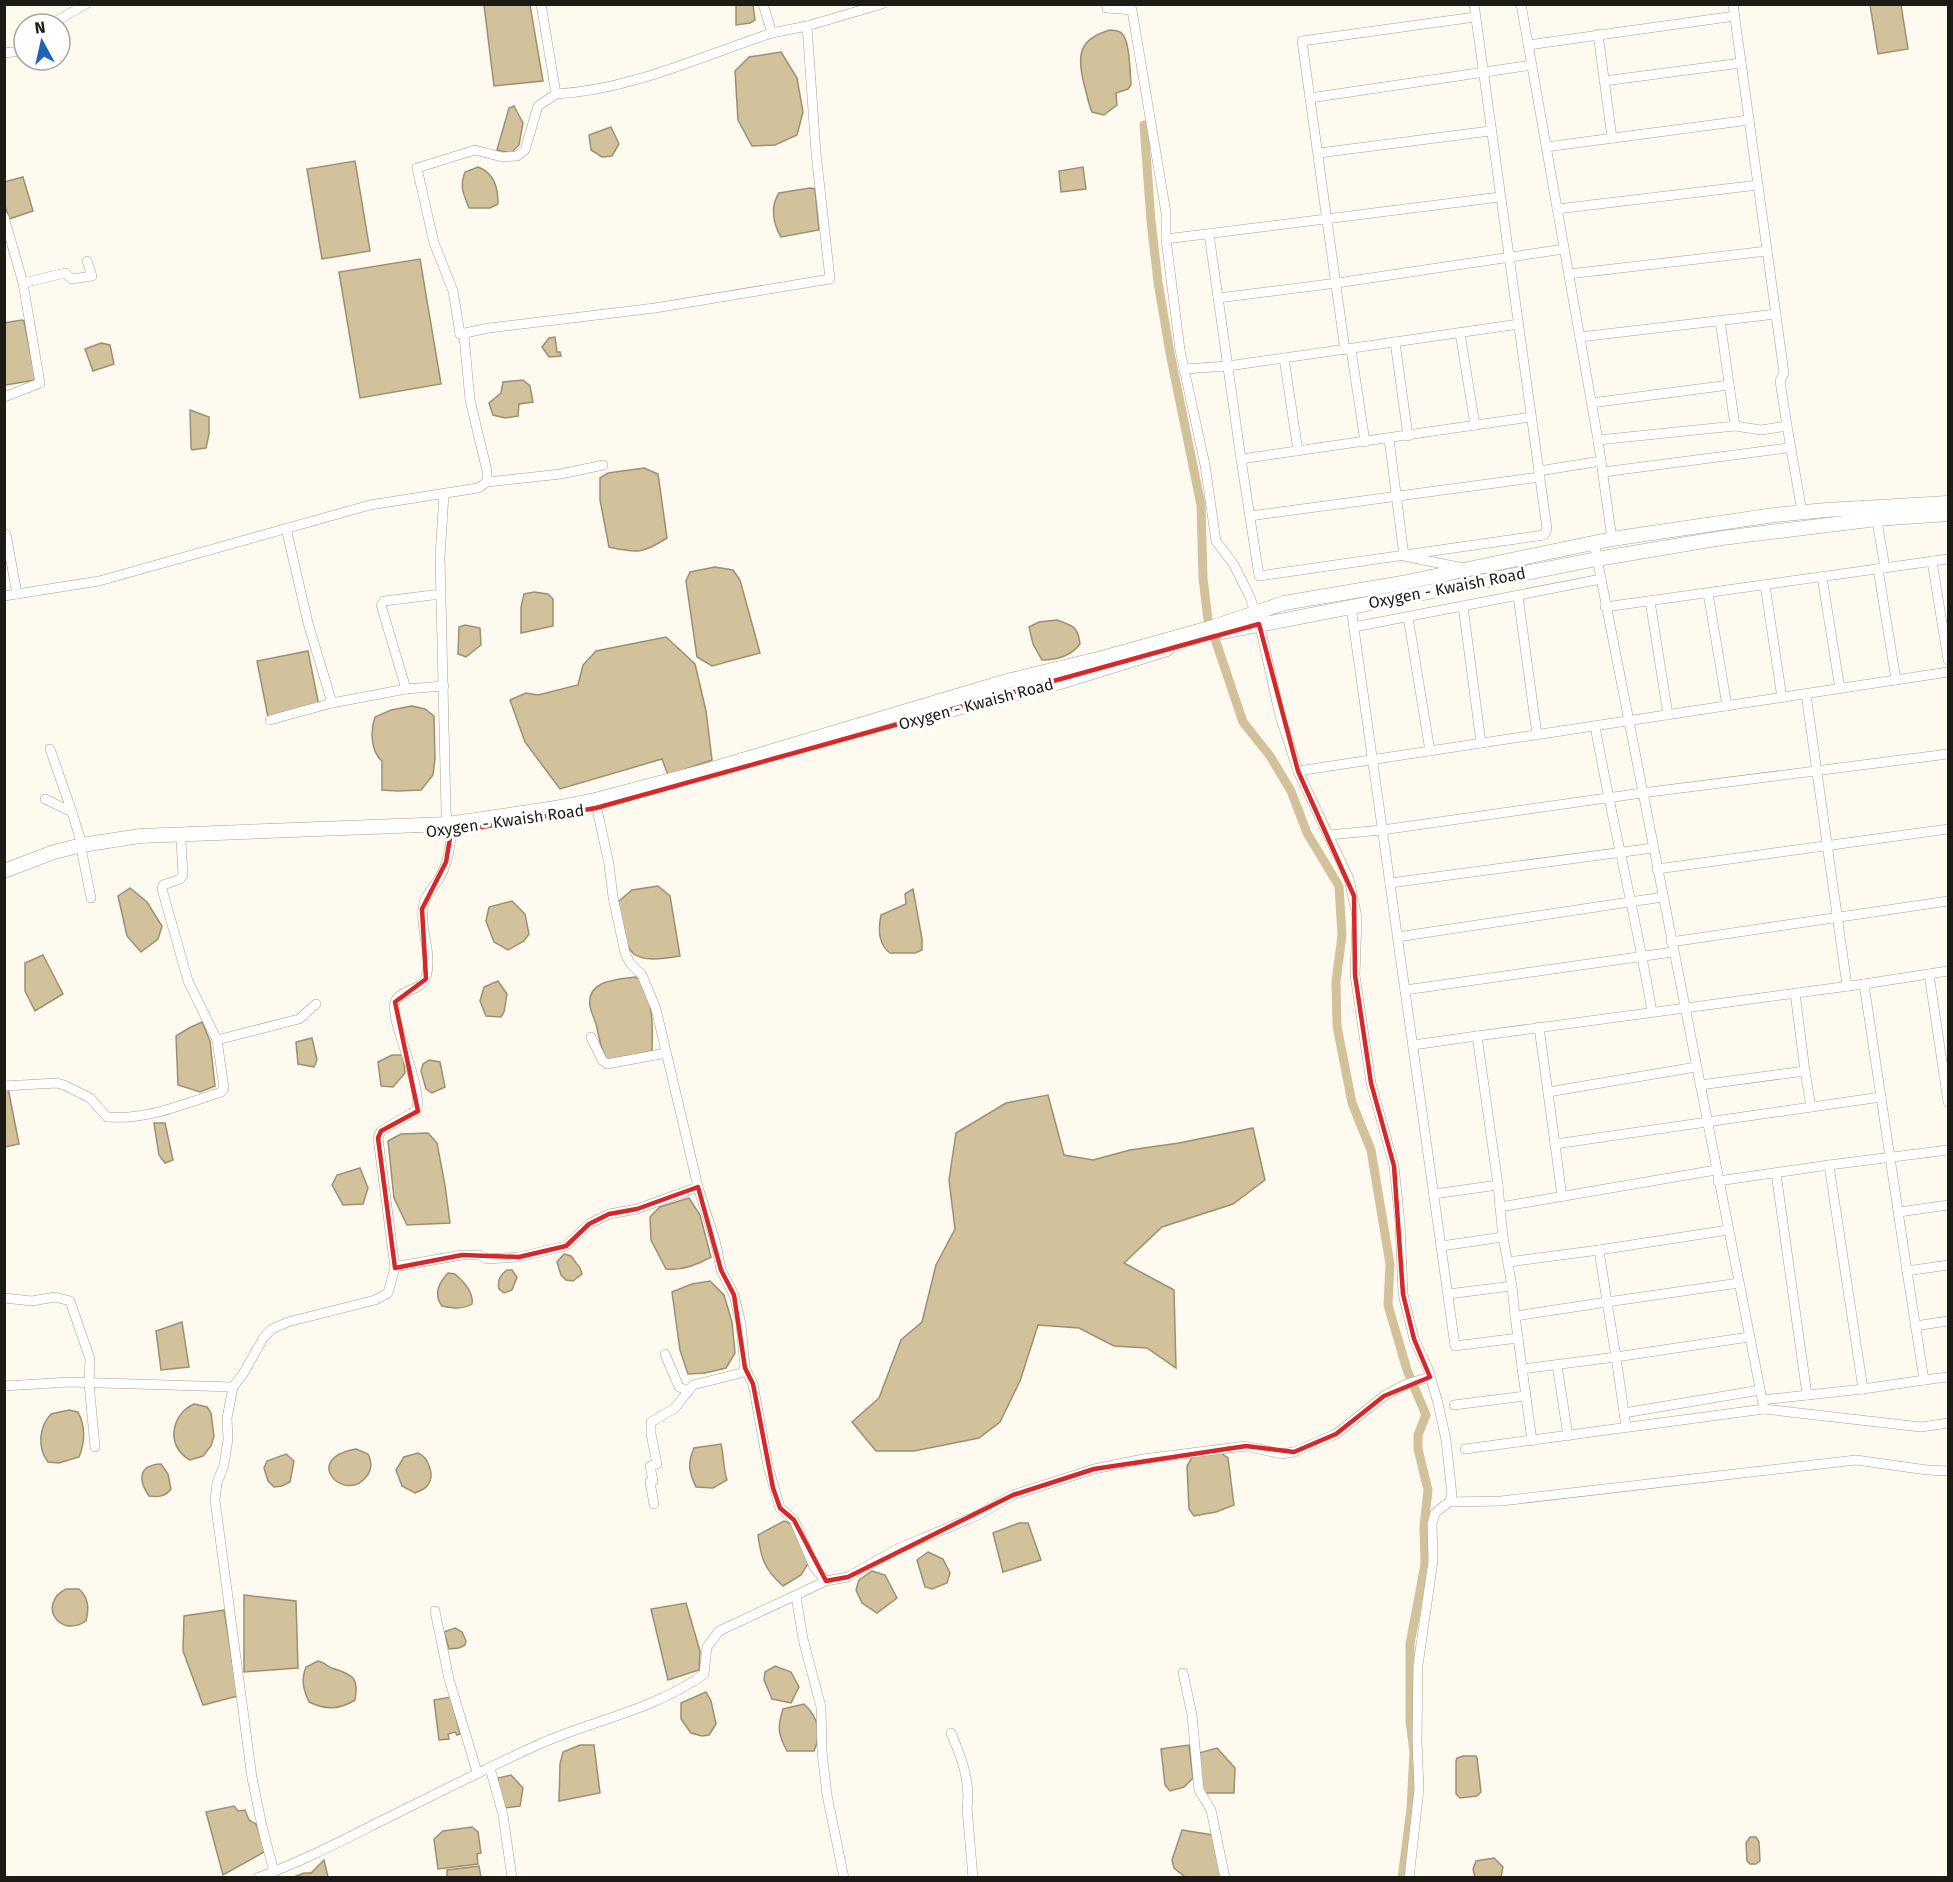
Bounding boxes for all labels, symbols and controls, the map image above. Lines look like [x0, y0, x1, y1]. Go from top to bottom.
north arrow [12, 12, 72, 72]
text: N [33, 17, 47, 38]
street label: Oxygen - Kwaish Road [1367, 563, 1527, 613]
street label: Oxygen - Kwaish Road [897, 674, 1055, 734]
street label: Oxygen - Kwaish Road [425, 800, 585, 842]

